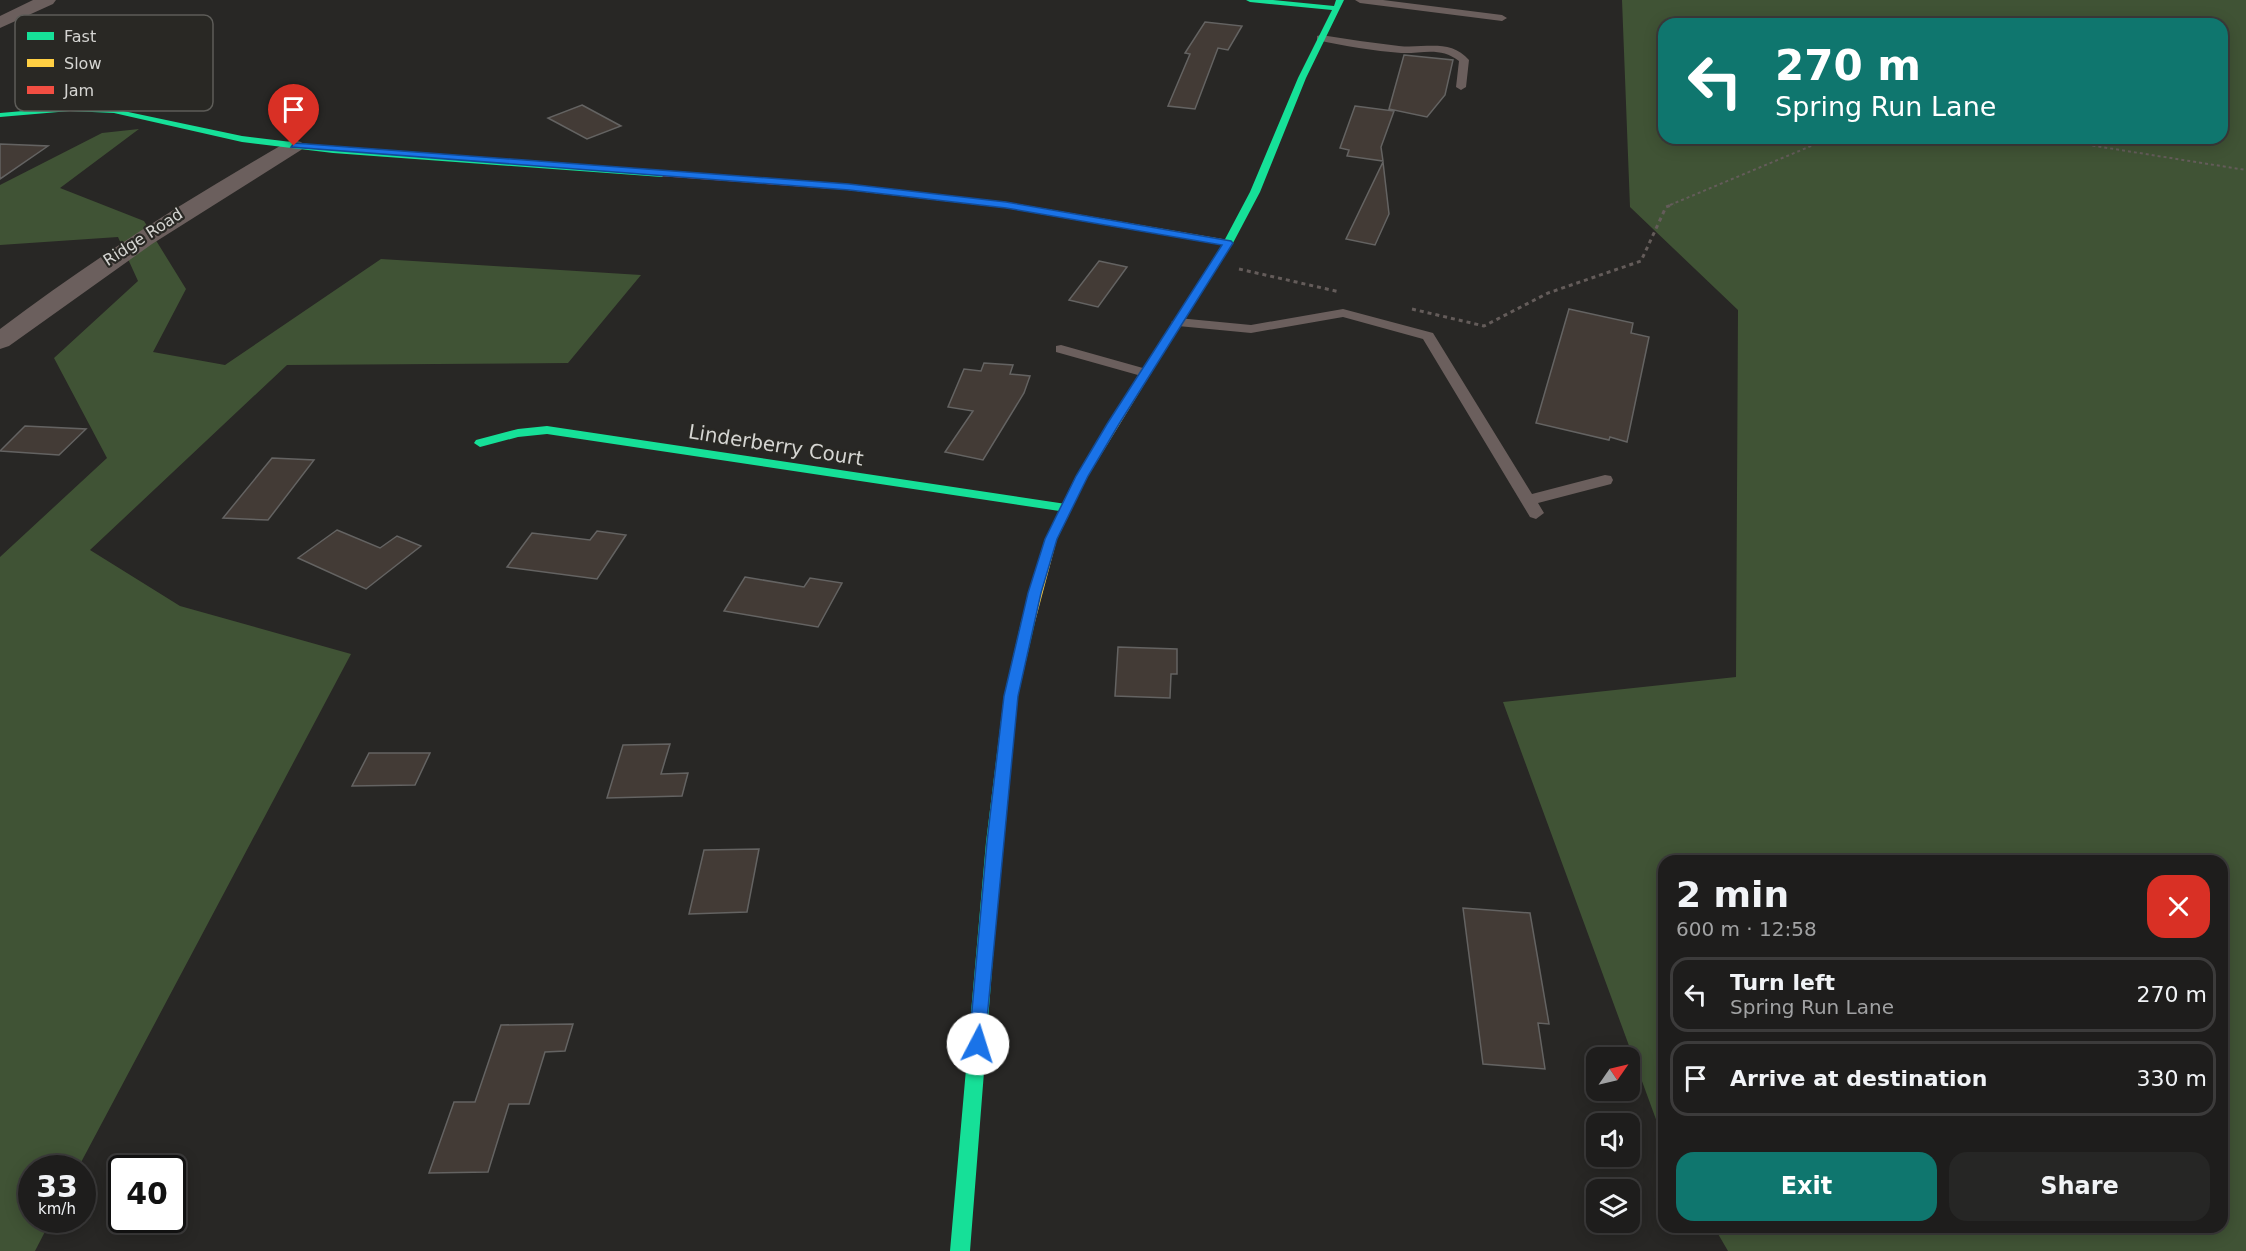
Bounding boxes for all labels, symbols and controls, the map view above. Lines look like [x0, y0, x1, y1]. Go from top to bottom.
legend [15, 15, 213, 111]
text: Fast [64, 27, 96, 46]
text: 270 m [1775, 41, 1921, 90]
icon: left [1676, 42, 1754, 120]
text: Slow [64, 54, 101, 73]
text: Jam [63, 81, 94, 100]
pin [268, 84, 319, 146]
text: Spring Run Lane [1775, 91, 1996, 122]
icon: arrive [277, 93, 310, 126]
street label: Ridge Road [100, 204, 186, 270]
street label: Linderberry Court [687, 419, 865, 471]
text: 2 min [1676, 874, 1789, 915]
button: close [2147, 875, 2210, 938]
text: 600 m · 12:58 [1676, 917, 1817, 941]
text: Turn left [1730, 970, 1835, 995]
icon: left [1679, 978, 1712, 1011]
text: 270 m [2137, 982, 2207, 1007]
text: Spring Run Lane [1730, 995, 1894, 1019]
position arrow [946, 1012, 1010, 1076]
north arrow [1586, 1047, 1640, 1101]
map controls [1586, 1047, 1640, 1233]
icon: arrive [1679, 1062, 1712, 1095]
text: Arrive at destination [1730, 1066, 1987, 1091]
text: 330 m [2137, 1066, 2207, 1091]
button: sound [1586, 1113, 1640, 1167]
button: Exit [1676, 1152, 1937, 1221]
button: Share [1949, 1152, 2210, 1221]
speed limit sign: 40 [108, 1155, 186, 1233]
text: 33 [36, 1169, 78, 1204]
button: layers [1586, 1179, 1640, 1233]
text: km/h [38, 1200, 76, 1218]

